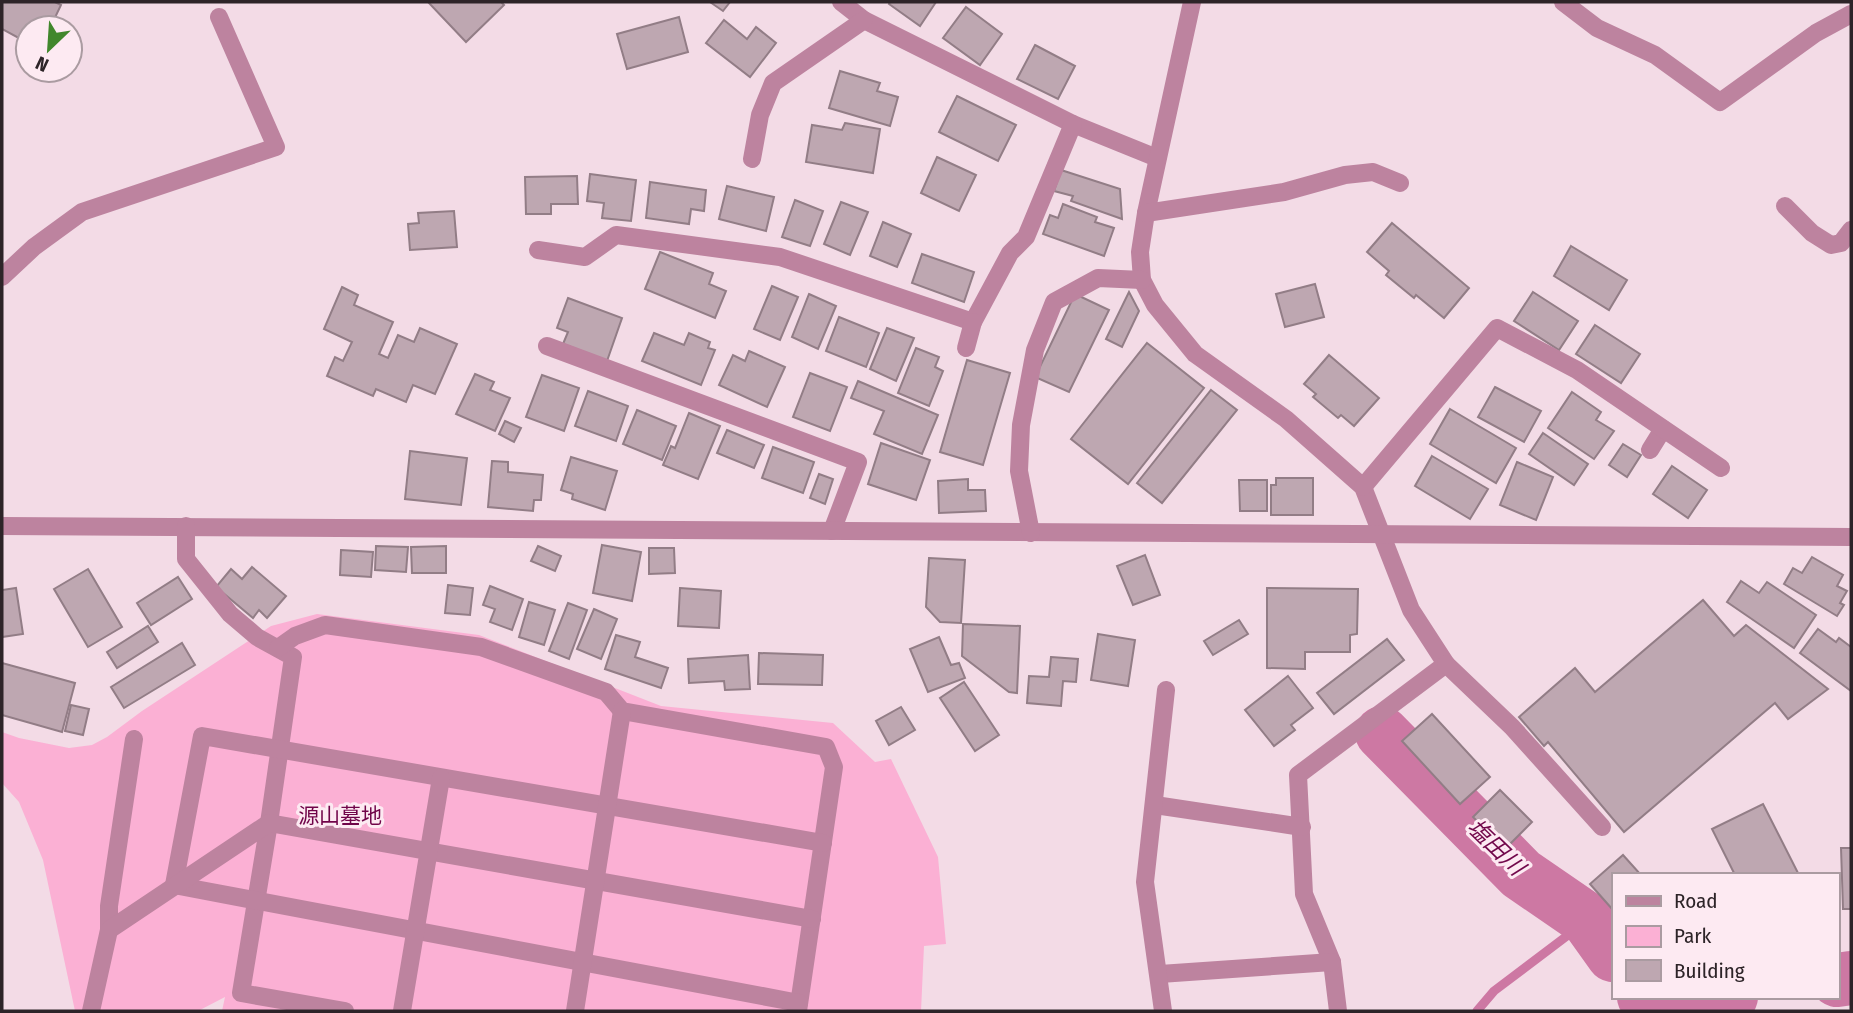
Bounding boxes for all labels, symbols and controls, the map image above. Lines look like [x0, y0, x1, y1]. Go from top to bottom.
north arrow [14, 14, 84, 84]
text: N [32, 51, 52, 77]
park label: 源山墓地 [298, 803, 382, 829]
water label: 塩田川 [1461, 813, 1533, 883]
legend [1612, 873, 1839, 999]
text: Road [1674, 888, 1718, 914]
text: Park [1674, 923, 1712, 949]
text: Building [1674, 958, 1745, 984]

